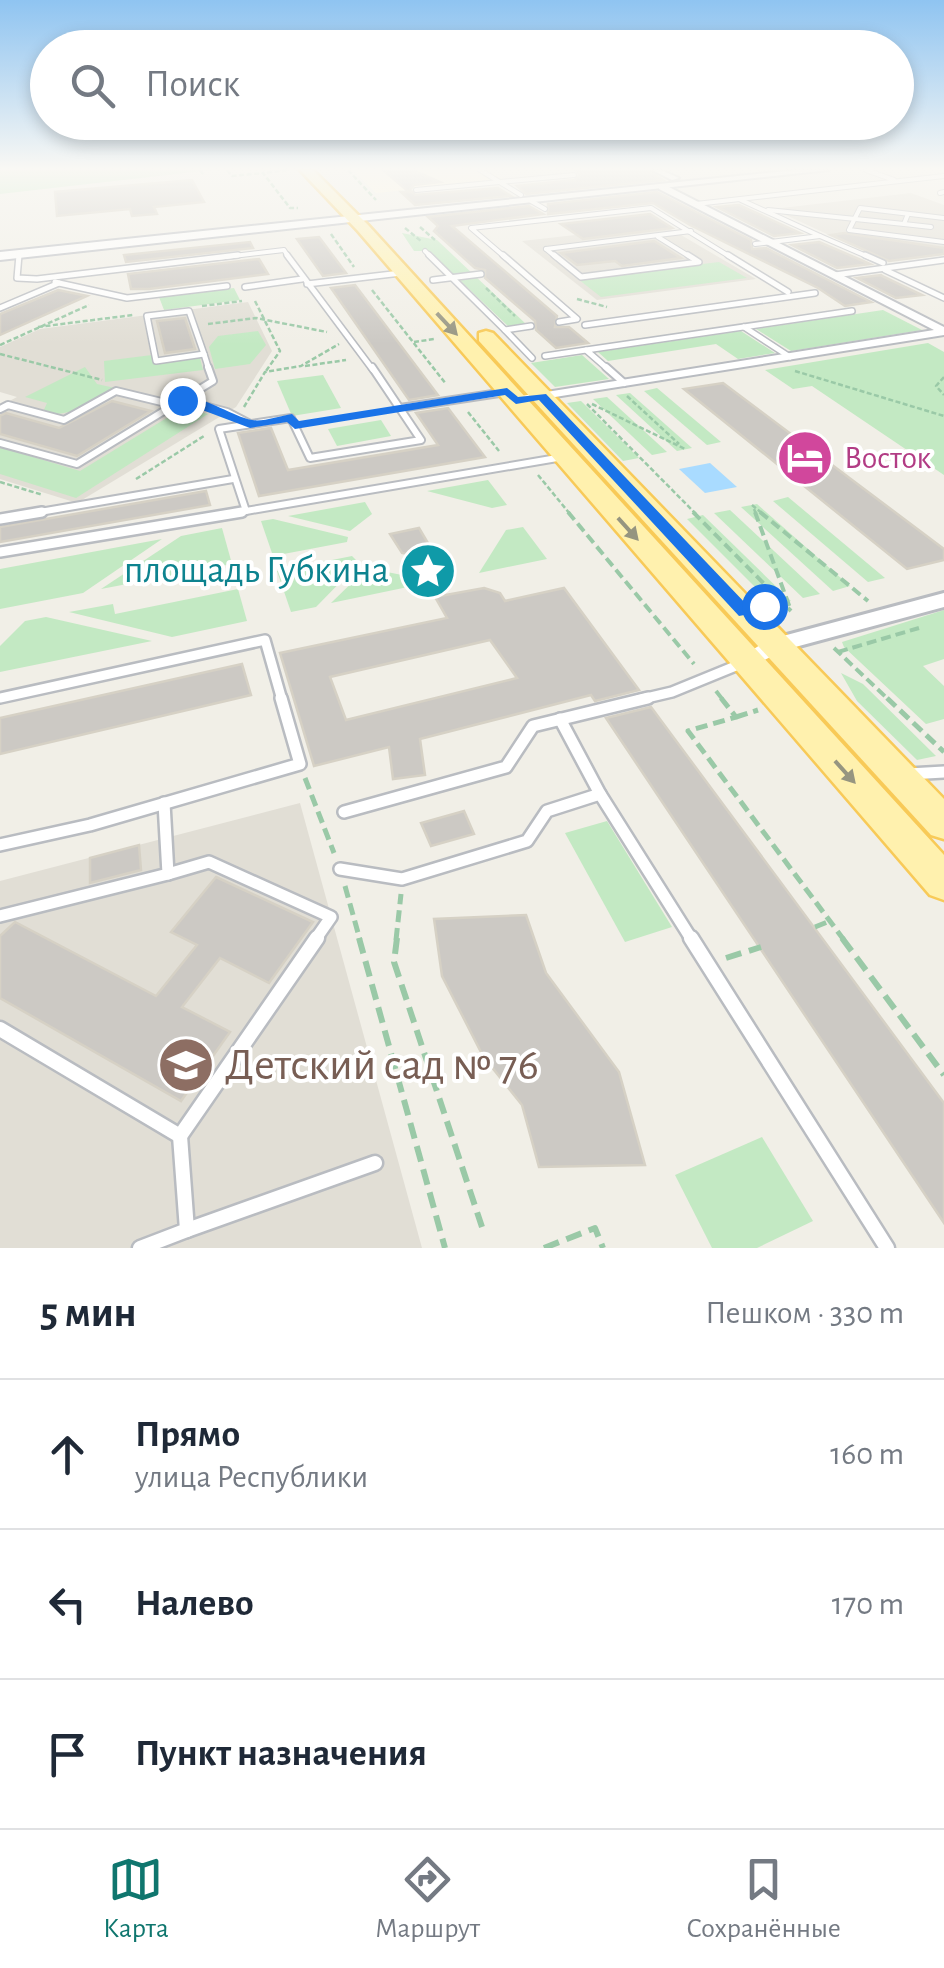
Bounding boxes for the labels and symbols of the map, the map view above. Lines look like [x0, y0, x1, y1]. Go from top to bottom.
one-way arrow [435, 312, 458, 336]
route end [160, 378, 206, 424]
hotel icon: Восток [775, 428, 835, 488]
place label: Восток [844, 442, 932, 474]
one-way arrow [617, 516, 639, 541]
place icon: площадь Губкина [398, 541, 458, 601]
place label: площадь Губкина [124, 552, 389, 590]
route start [742, 584, 788, 630]
one-way arrow [834, 759, 856, 784]
school or university icon: Детский сад № 76 [156, 1035, 216, 1095]
place label: Детский сад № 76 [225, 1043, 539, 1088]

